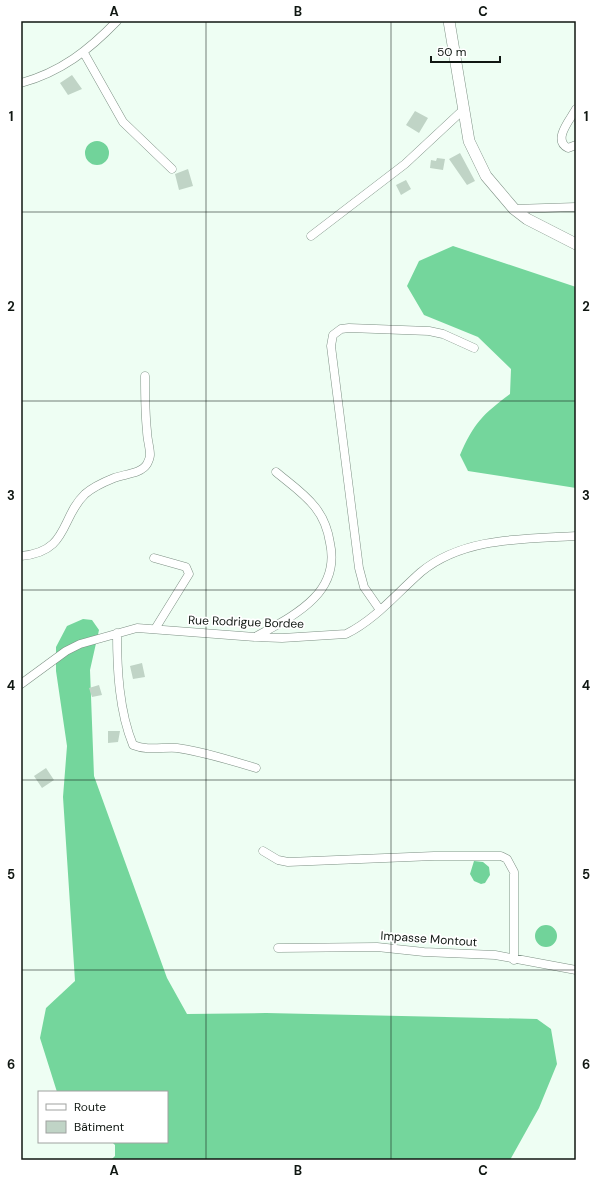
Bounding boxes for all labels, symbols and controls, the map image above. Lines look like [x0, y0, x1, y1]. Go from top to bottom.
text: A [109, 3, 119, 20]
text: B [294, 3, 302, 20]
text: C [478, 3, 488, 20]
scale bar [431, 38, 500, 64]
text: 50 m [437, 44, 466, 60]
text: 1 [9, 108, 13, 125]
text: 1 [584, 108, 588, 125]
text: 2 [7, 298, 15, 315]
text: 2 [582, 298, 590, 315]
text: 3 [7, 487, 15, 504]
text: 3 [582, 487, 590, 504]
street label: Rue Rodrigue Bordee [188, 612, 304, 632]
text: 4 [7, 677, 15, 694]
text: 4 [582, 677, 590, 694]
text: 5 [7, 866, 15, 883]
text: 5 [582, 866, 590, 883]
street label: Impasse Montout [380, 928, 478, 950]
text: 6 [7, 1056, 15, 1073]
text: 6 [582, 1056, 590, 1073]
legend [38, 1091, 168, 1143]
text: Route [74, 1099, 106, 1115]
text: Bâtiment [74, 1119, 125, 1135]
text: A [109, 1162, 119, 1179]
text: B [294, 1162, 302, 1179]
text: C [478, 1162, 488, 1179]

